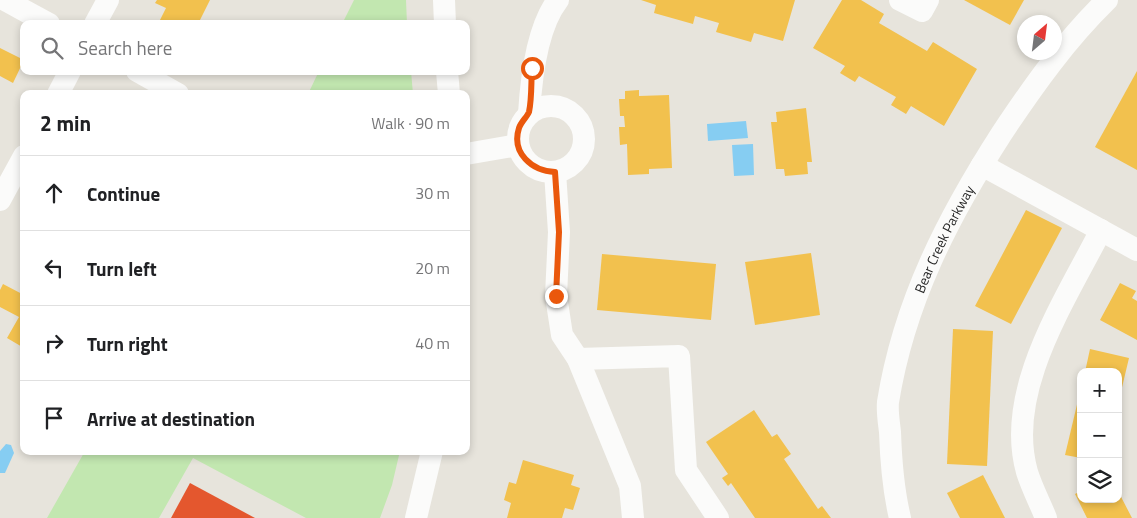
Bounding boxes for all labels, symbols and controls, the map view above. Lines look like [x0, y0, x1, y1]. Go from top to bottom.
north arrow [1017, 15, 1062, 60]
search box [20, 20, 470, 75]
text: Search here [78, 33, 172, 62]
icon: search [38, 34, 66, 62]
route start [521, 57, 544, 80]
text: 2 min [40, 107, 91, 139]
text: Walk · 90 m [371, 111, 450, 135]
icon: ahead [40, 179, 68, 207]
text: Continue [87, 179, 160, 208]
text: 30 m [415, 181, 450, 205]
street label: Bear Creek Parkway [908, 181, 979, 296]
icon: left [40, 254, 68, 282]
text: Turn left [87, 254, 157, 283]
text: 20 m [415, 256, 450, 280]
route end [545, 285, 568, 308]
icon: right [40, 329, 68, 357]
text: Turn right [87, 329, 168, 358]
text: 40 m [415, 331, 450, 355]
map controls [1077, 368, 1122, 503]
button: + [1077, 368, 1122, 413]
icon: arrive [40, 404, 68, 432]
text: Arrive at destination [87, 404, 255, 433]
button: − [1077, 413, 1122, 458]
button: layers [1077, 458, 1122, 503]

